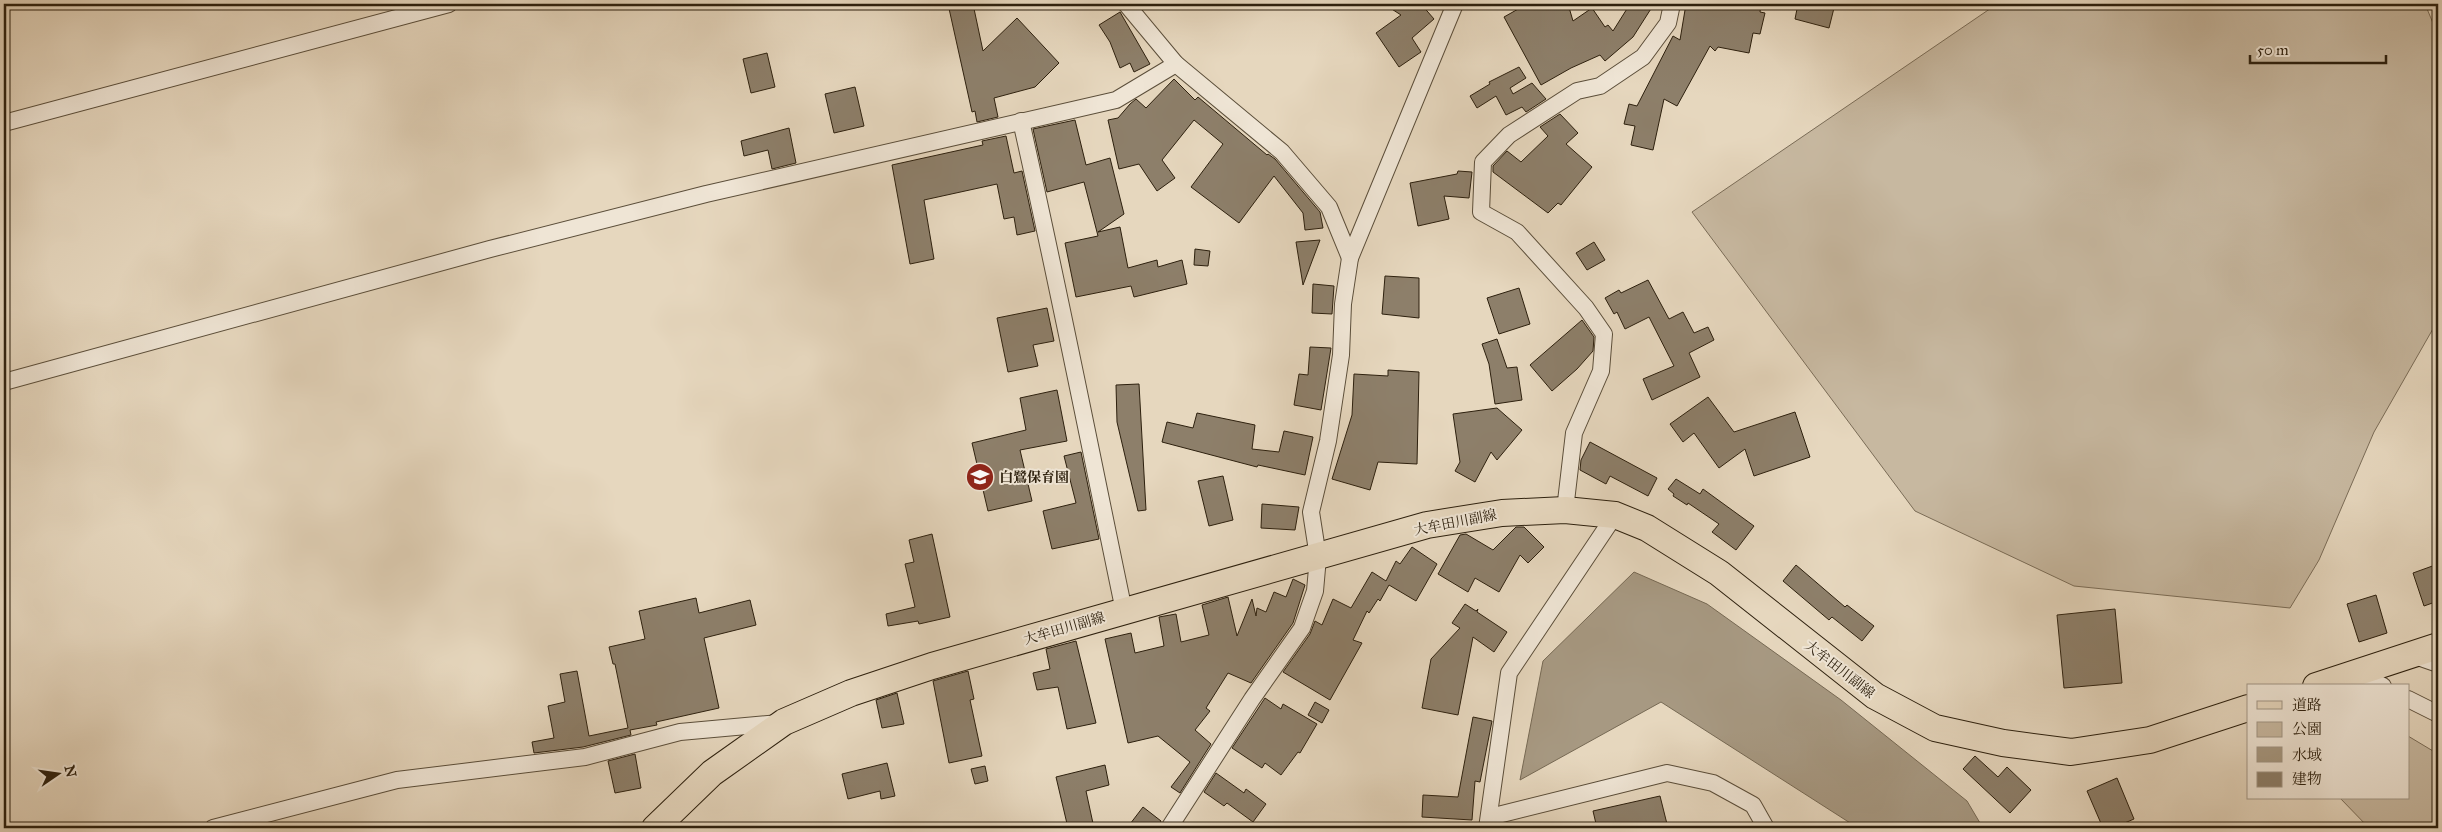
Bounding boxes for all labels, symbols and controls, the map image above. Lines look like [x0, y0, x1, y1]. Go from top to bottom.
scale bar [2250, 32, 2386, 64]
text: 50 m [2257, 41, 2289, 59]
school or university icon: 白鷺保育園 [965, 462, 995, 492]
place label: 白鷺保育園 [999, 469, 1069, 486]
street label: 大牟田川副線 [1412, 506, 1498, 539]
street label: 大牟田川副線 [1021, 609, 1107, 648]
street label: 大牟田川副線 [1801, 637, 1878, 702]
legend [2247, 684, 2410, 800]
text: 道路 [2292, 696, 2322, 714]
text: 公園 [2292, 720, 2322, 738]
text: 水域 [2292, 746, 2322, 764]
north arrow [32, 750, 82, 800]
text: N [61, 763, 80, 779]
text: 建物 [2292, 770, 2322, 788]

